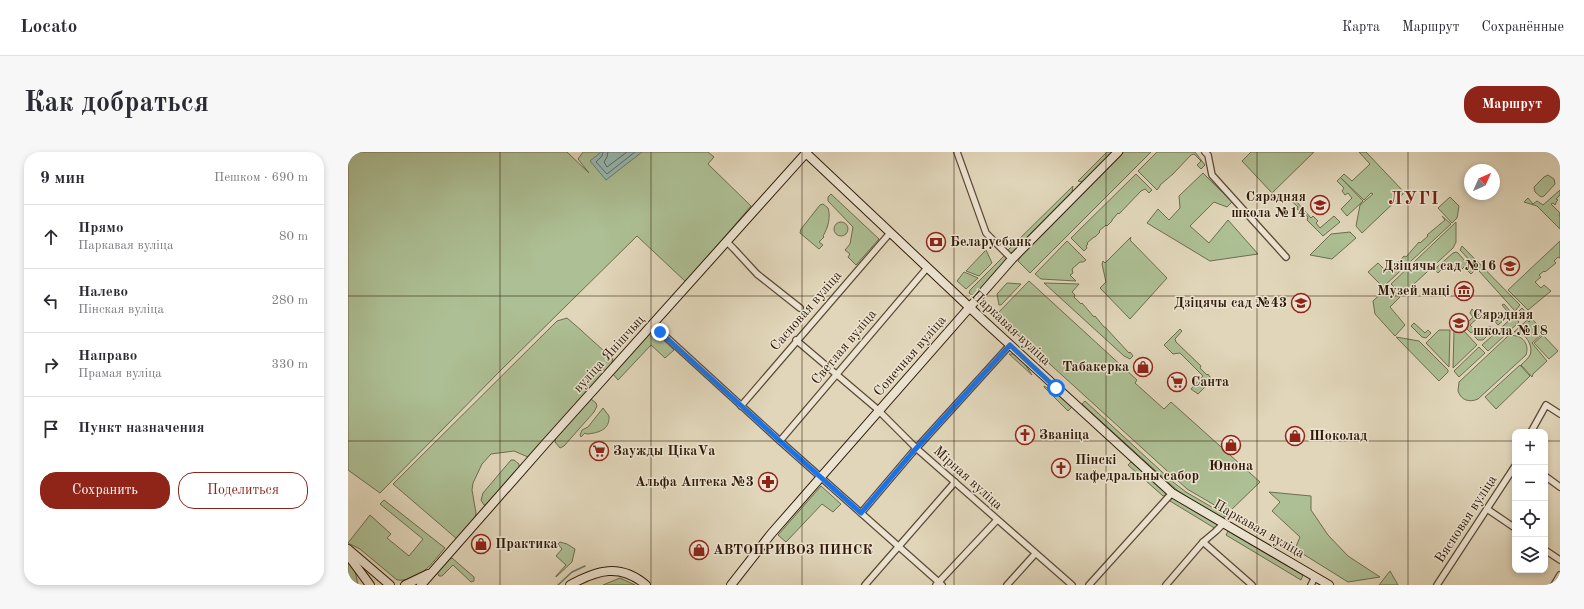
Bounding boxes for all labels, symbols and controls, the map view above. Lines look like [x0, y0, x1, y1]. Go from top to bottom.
text: Locato [20, 18, 77, 37]
text: Карта [1342, 20, 1380, 34]
text: Маршрут [1402, 20, 1459, 34]
text: Сохранённые [1481, 20, 1564, 34]
button: Маршрут [1464, 86, 1560, 123]
text: Как добраться [24, 90, 209, 118]
north arrow [1464, 164, 1500, 200]
text: 9 мин [40, 170, 85, 187]
text: Пешком · 690 m [214, 171, 308, 184]
place label: Сярэдняя школа №14 [1231, 190, 1306, 220]
district label: ЛУГІ [1388, 190, 1440, 208]
school or university icon: Сярэдняя школа №14 [1309, 194, 1331, 216]
text: Прямо [78, 221, 124, 236]
icon: ahead [40, 226, 62, 248]
text: 80 m [279, 230, 308, 243]
bank icon: Беларусбанк [925, 231, 947, 253]
place label: Беларусбанк [950, 235, 1032, 249]
text: Паркавая вуліца [78, 239, 173, 252]
school or university icon: Дзіцячы сад №16 [1499, 255, 1521, 277]
place label: Дзіцячы сад №16 [1383, 259, 1496, 273]
street label: Сасновая вуліца [768, 268, 844, 354]
museum icon: Музей маці [1453, 280, 1475, 302]
place label: Музей маці [1377, 284, 1450, 298]
text: Налево [78, 285, 128, 300]
street label: Паркавая вуліца [969, 288, 1053, 368]
icon: left [40, 290, 62, 312]
school or university icon: Дзіцячы сад №43 [1290, 292, 1312, 314]
text: 280 m [271, 294, 308, 307]
place label: Дзіцячы сад №43 [1174, 296, 1287, 310]
text: Пінская вуліца [78, 303, 164, 316]
street label: Светлая вуліца [809, 307, 879, 387]
place label: Сярэдняя школа №18 [1473, 308, 1548, 338]
street label: вуліца Янішчыц [571, 312, 647, 395]
school or university icon: Сярэдняя школа №18 [1448, 312, 1470, 334]
street label: Сонечная вуліца [871, 313, 949, 399]
route end [651, 323, 669, 341]
text: Направо [78, 349, 137, 364]
icon: right [40, 354, 62, 376]
shop icon: Табакерка [1132, 356, 1154, 378]
text: 330 m [271, 358, 308, 371]
place label: Табакерка [1062, 360, 1129, 374]
text: Прамая вуліца [78, 367, 162, 380]
supermarket icon: Санта [1166, 371, 1188, 393]
place label: Санта [1191, 375, 1229, 389]
route start [1047, 379, 1065, 397]
icon: arrive [40, 418, 62, 440]
text: Пункт назначения [78, 421, 205, 436]
church icon: Званіца [1014, 424, 1036, 446]
shop icon: Шоколад [1284, 425, 1306, 447]
place label: Званіца [1039, 428, 1089, 442]
place label: Шоколад [1309, 429, 1368, 443]
map controls [1512, 429, 1548, 573]
button: + [1512, 429, 1548, 465]
shop icon: Юнона [1220, 434, 1242, 456]
supermarket icon: Заужды ЦікаVа [588, 440, 610, 462]
place label: Заужды ЦікаVа [613, 444, 715, 458]
street label: Мірная вуліца [931, 444, 1005, 512]
place label: Пінскі кафедральны сабор [1075, 453, 1199, 484]
church icon: Пінскі кафедральны сабор [1050, 457, 1072, 479]
place label: Юнона [1209, 459, 1253, 473]
button: − [1512, 465, 1548, 501]
pharmacy icon: Альфа Аптека №3 [757, 471, 779, 493]
button: Сохранить [40, 472, 170, 509]
button: Поделиться [178, 472, 308, 509]
street label: Вясновая вуліца [1433, 473, 1499, 565]
place label: Альфа Аптека №3 [635, 475, 754, 490]
street label: Паркавая вуліца [1211, 497, 1307, 561]
button: locate [1512, 501, 1548, 537]
shop icon: Практика [470, 533, 492, 555]
place label: Практика [495, 537, 558, 551]
button: layers [1512, 537, 1548, 573]
shop icon: АВТОПРИВОЗ ПИНСК [688, 539, 710, 561]
place label: АВТОПРИВОЗ ПИНСК [713, 543, 873, 557]

